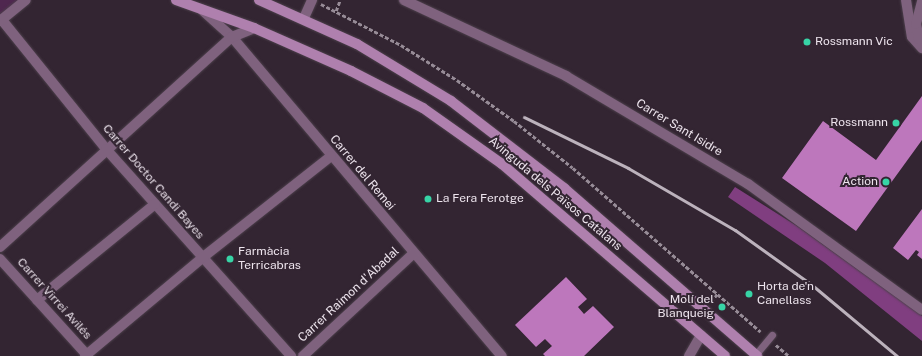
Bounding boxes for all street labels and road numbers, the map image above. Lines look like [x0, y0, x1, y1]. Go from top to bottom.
street label: Carrer Sant Isidre [633, 96, 725, 160]
street label: Carrer Doctor Candi Bayes [99, 122, 207, 242]
street label: Carrer del Remei [326, 132, 398, 214]
street label: Avinguda dels Països Catalans [485, 134, 625, 254]
street label: Carrer Raimon d'Abadal [295, 244, 403, 346]
street label: Carrer Virrei Avilés [14, 255, 94, 343]

